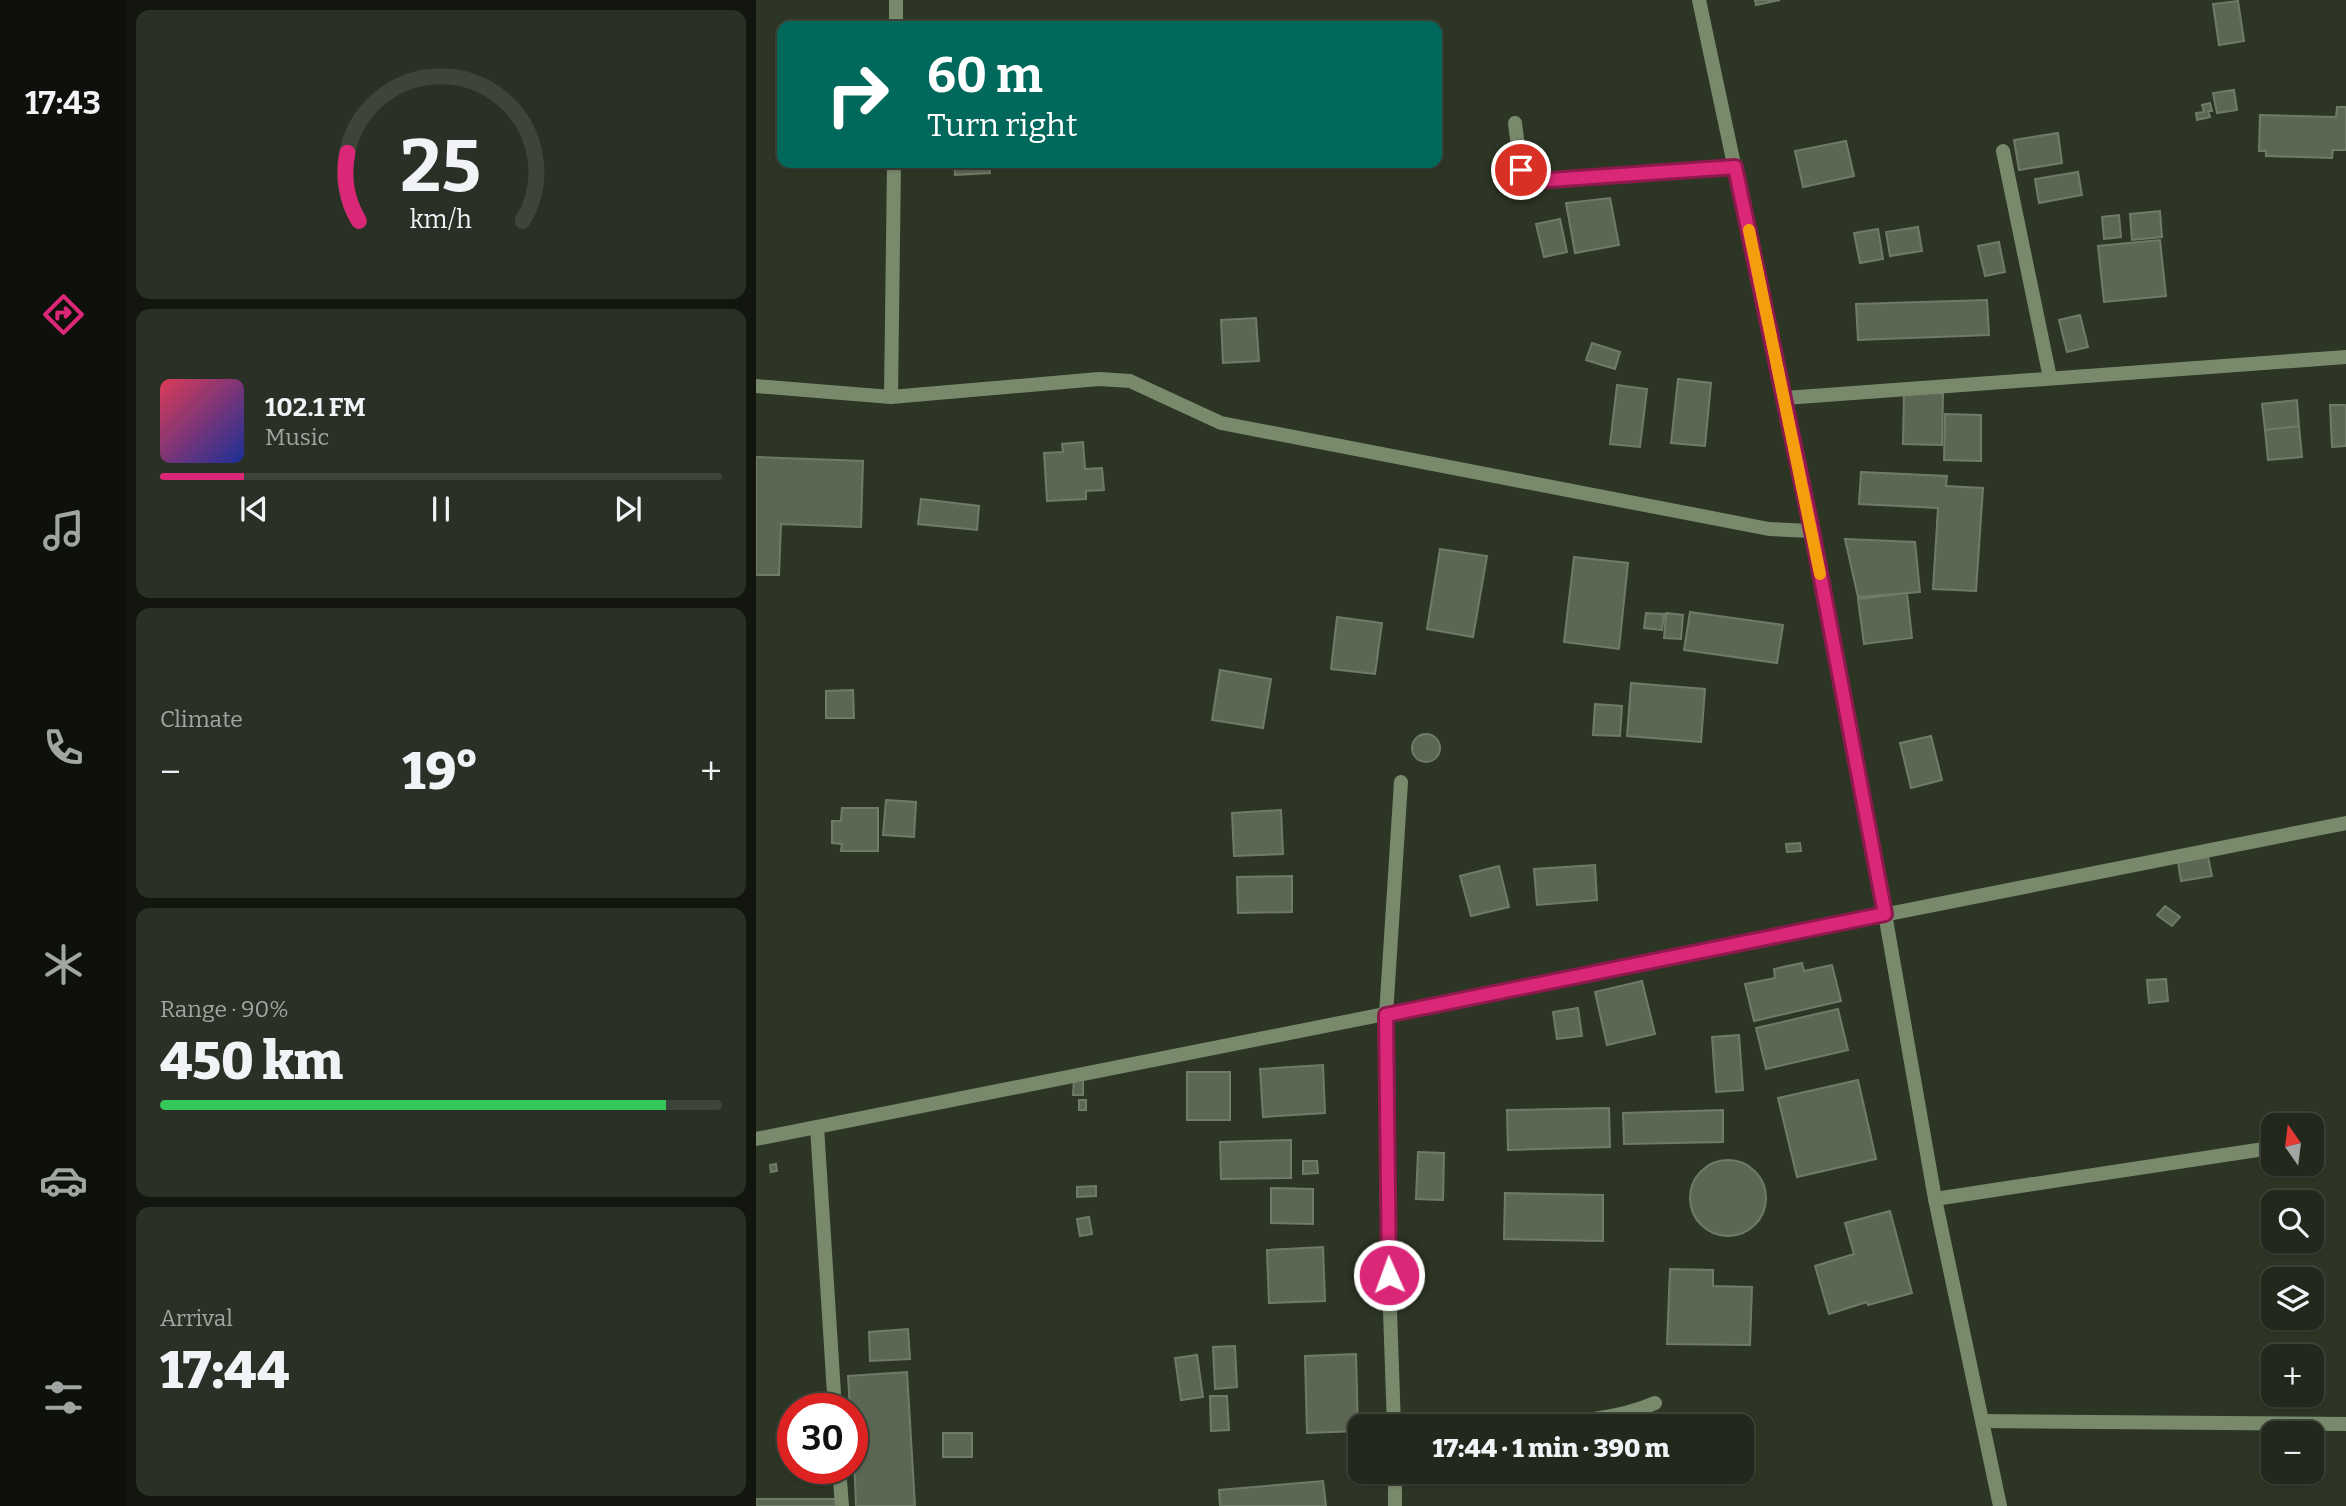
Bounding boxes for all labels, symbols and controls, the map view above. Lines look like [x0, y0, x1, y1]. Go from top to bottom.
text: 60 m [927, 46, 1043, 105]
icon: right [812, 49, 903, 140]
text: 17:43 [25, 84, 101, 122]
text: Turn right [927, 106, 1078, 144]
text: 25 [401, 123, 481, 210]
pin [1491, 140, 1551, 200]
icon: arrive [1502, 151, 1540, 189]
text: km/h [410, 204, 472, 234]
icon: directions [39, 290, 88, 339]
text: 102.1 FM [265, 392, 366, 423]
text: Music [265, 423, 329, 451]
icon: previous [235, 490, 273, 528]
icon: pause [422, 490, 460, 528]
icon: next [609, 490, 647, 528]
icon: music [39, 506, 88, 555]
text: Climate [160, 705, 243, 733]
icon: phone [39, 723, 88, 772]
text: 19° [402, 740, 479, 803]
text: − [160, 749, 181, 795]
text: + [700, 749, 722, 795]
icon: climate [39, 940, 88, 989]
text: Range · 90% [160, 995, 289, 1023]
text: 450 km [160, 1030, 343, 1093]
north arrow [2261, 1113, 2324, 1176]
map controls [2261, 1113, 2324, 1484]
icon: car [39, 1156, 88, 1205]
button: search [2261, 1190, 2324, 1253]
position arrow [1352, 1238, 1426, 1312]
button: layers [2261, 1267, 2324, 1330]
text: Arrival [160, 1304, 233, 1332]
text: 17:44 [160, 1339, 289, 1402]
button: + [2261, 1344, 2324, 1407]
icon: filters [39, 1373, 88, 1422]
speed limit sign: 30 [777, 1393, 868, 1484]
button: − [2261, 1421, 2324, 1484]
text: 17:44 · 1 min · 390 m [1432, 1433, 1670, 1464]

